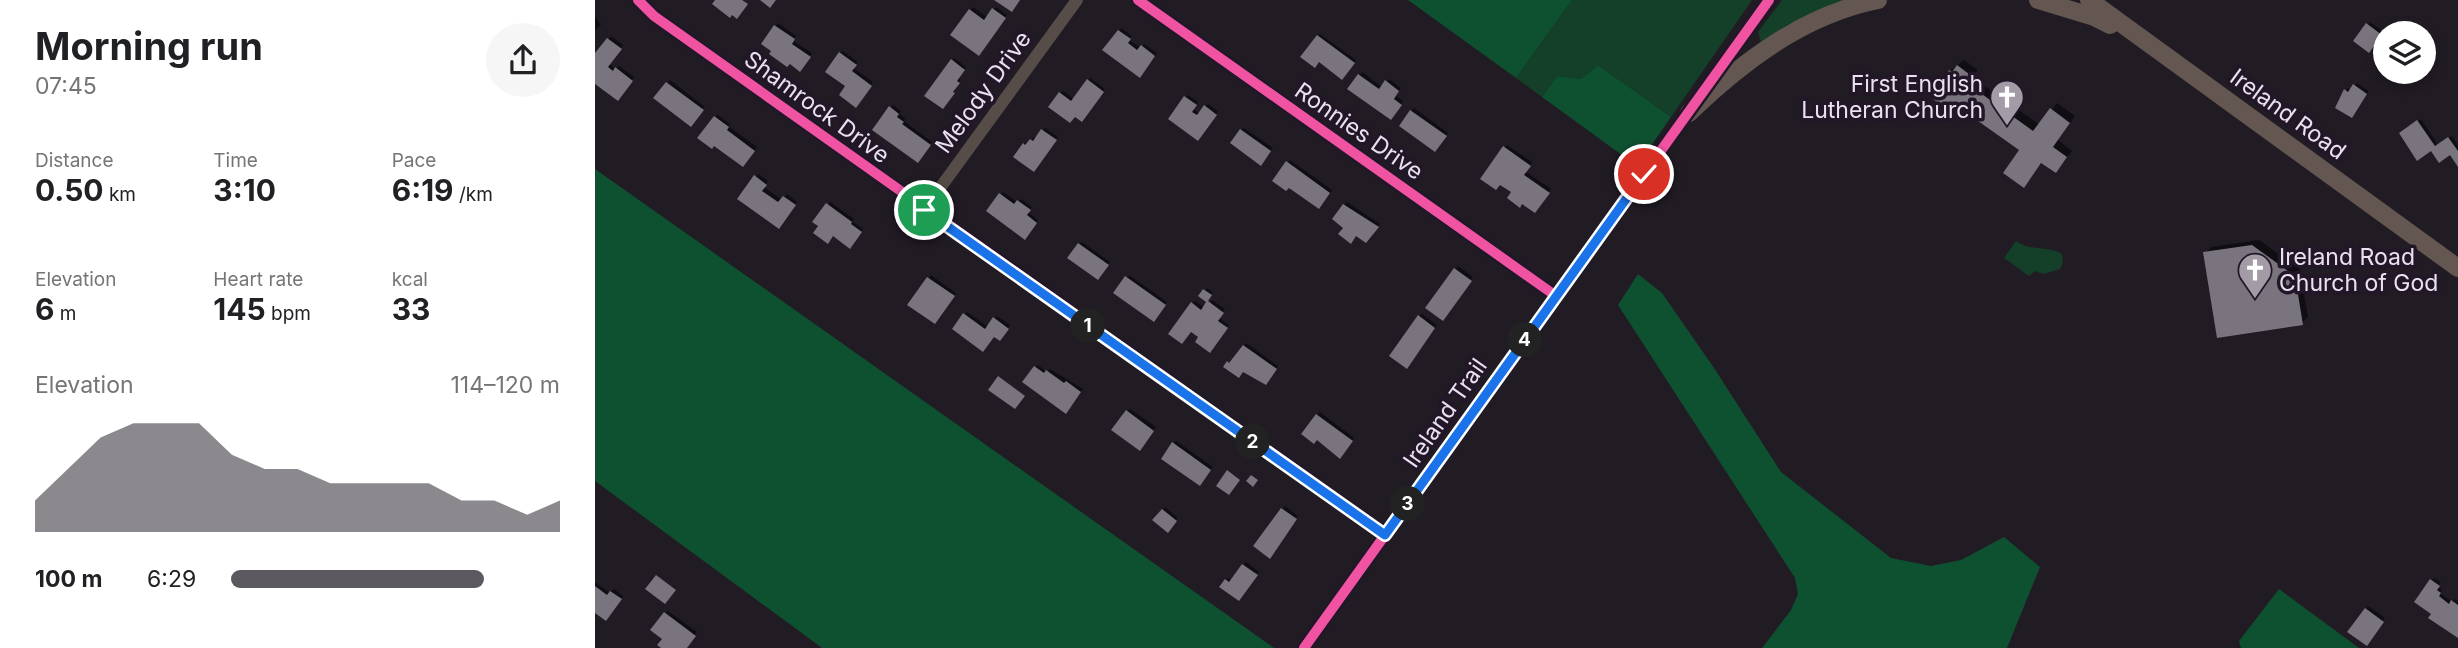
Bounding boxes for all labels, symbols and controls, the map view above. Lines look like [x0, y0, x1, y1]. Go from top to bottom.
map controls [2373, 21, 2436, 84]
button: layers [2373, 21, 2436, 84]
text: Morning run [35, 23, 263, 69]
button: share [486, 23, 560, 97]
street label: Melody Drive [929, 25, 1037, 159]
street label: Shamrock Drive [739, 45, 895, 169]
street label: Ireland Road [2225, 63, 2351, 165]
place label: First English Lutheran Church [1801, 70, 1983, 124]
text: 07:45 [35, 72, 97, 100]
street label: Ronnies Drive [1289, 76, 1429, 186]
church icon: First English Lutheran Church [1988, 78, 2026, 127]
pin [1614, 144, 1674, 204]
text: Distance [35, 149, 113, 172]
text: Time [213, 149, 258, 172]
text: Pace [392, 149, 436, 172]
icon: check [1625, 155, 1663, 193]
text: 0.50 [35, 172, 104, 208]
text: 3:10 [213, 172, 276, 208]
text: 6:19 [392, 172, 454, 208]
pin [894, 180, 954, 240]
text: km [104, 183, 136, 206]
text: /km [454, 183, 493, 206]
icon: arrive [905, 191, 943, 229]
place label: Ireland Road Church of God [2279, 243, 2438, 297]
church icon: Ireland Road Church of God [2236, 251, 2274, 300]
text: Elevation [35, 268, 116, 291]
text: Heart rate [213, 268, 303, 291]
text: kcal [392, 268, 428, 291]
text: 6 [35, 291, 54, 327]
text: 145 [213, 291, 266, 327]
text: 33 [392, 291, 430, 327]
text: m [54, 302, 76, 325]
text: bpm [266, 302, 311, 325]
pin: 1 [1071, 308, 1105, 344]
text: 1 [1083, 314, 1092, 337]
pin: 4 [1507, 322, 1543, 358]
text: 4 [1518, 328, 1531, 351]
street label: Ireland Trail [1397, 353, 1493, 473]
text: Elevation [35, 371, 134, 399]
text: 114–120 m [450, 371, 560, 399]
pin: 2 [1235, 424, 1271, 460]
text: 2 [1247, 430, 1258, 453]
pin: 3 [1391, 486, 1425, 522]
text: 3 [1401, 492, 1414, 515]
text: 100 m [35, 565, 102, 593]
text: 6:29 [147, 565, 196, 593]

